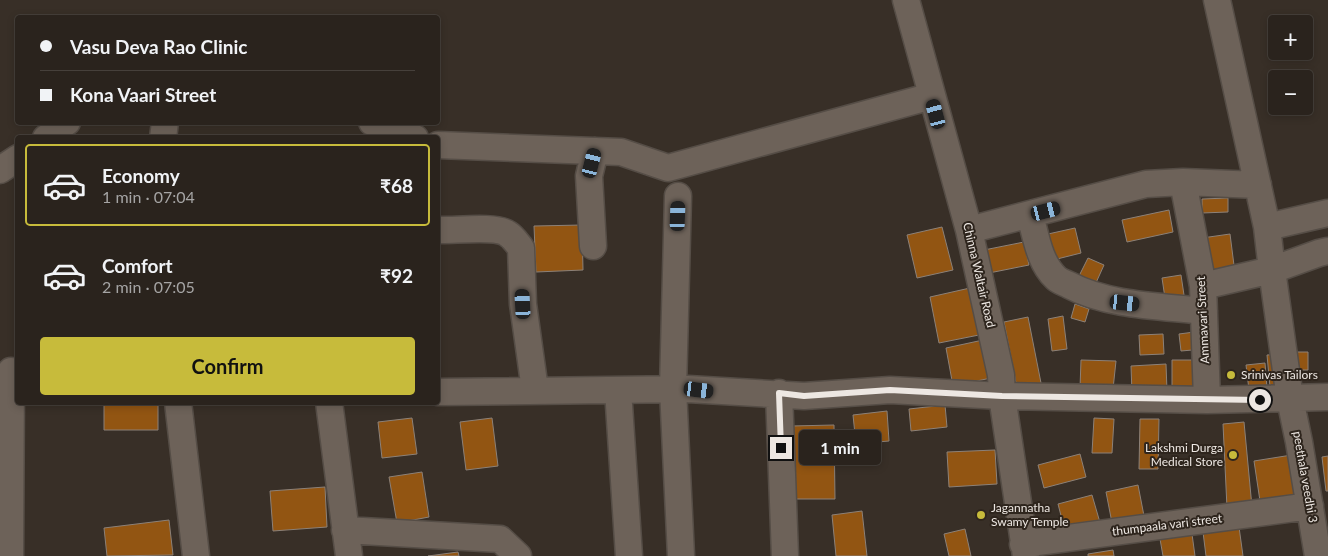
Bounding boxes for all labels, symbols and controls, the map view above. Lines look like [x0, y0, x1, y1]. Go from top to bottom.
map controls [1268, 15, 1313, 115]
button: + [1268, 15, 1313, 60]
text: Vasu Deva Rao Clinic [70, 35, 247, 58]
button: − [1268, 70, 1313, 115]
text: Kona Vaari Street [70, 83, 216, 106]
car [924, 98, 947, 130]
car [581, 147, 602, 179]
icon: car [42, 163, 87, 208]
text: Economy [102, 164, 180, 187]
text: ₹68 [380, 174, 413, 197]
text: 1 min · 07:04 [102, 187, 195, 206]
car [1029, 200, 1062, 222]
car [669, 201, 686, 231]
street label: Chinna Waltair Road [960, 221, 999, 329]
icon: car [42, 253, 87, 298]
text: Comfort [102, 254, 173, 277]
text: ₹92 [380, 264, 413, 287]
street label: Ammavari Street [1193, 275, 1212, 364]
text: 2 min · 07:05 [102, 277, 195, 296]
car [514, 289, 531, 319]
car [1109, 294, 1140, 312]
button: Confirm [40, 337, 415, 395]
place label: Srinivas Tailors [1241, 367, 1318, 382]
marker: Srinivas Tailors [1225, 369, 1237, 381]
car [683, 381, 714, 399]
route start [1249, 389, 1271, 411]
callout: 1 min [798, 430, 881, 466]
street label: peethala veedhi 3 [1290, 430, 1321, 524]
route end [770, 437, 792, 459]
text: 1 min [820, 438, 860, 457]
place label: Lakshmi Durga Medical Store [1145, 440, 1223, 469]
marker: Lakshmi Durga Medical Store [1227, 449, 1239, 461]
place label: Jagannatha Swamy Temple [991, 500, 1069, 529]
marker: Jagannatha Swamy Temple [975, 509, 987, 521]
street label: thumpaala vari street [1111, 510, 1223, 539]

